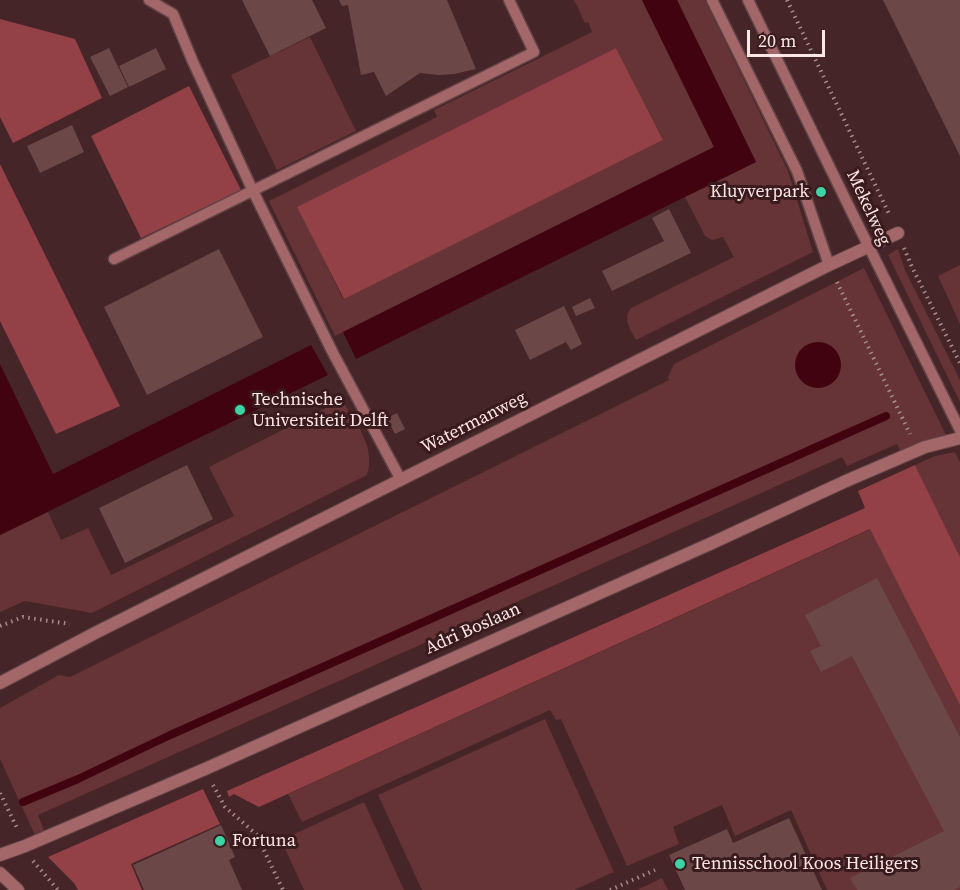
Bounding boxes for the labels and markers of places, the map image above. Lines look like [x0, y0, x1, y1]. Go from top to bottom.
place label: Kluyverpark [710, 181, 809, 203]
marker: Kluyverpark [814, 185, 828, 199]
place label: Technische Universiteit Delft [252, 389, 388, 432]
marker: Technische Universiteit Delft [233, 403, 247, 417]
place label: Fortuna [232, 830, 296, 852]
marker: Fortuna [213, 834, 227, 848]
place label: Tennisschool Koos Heiligers [692, 853, 918, 875]
marker: Tennisschool Koos Heiligers [673, 857, 687, 871]

